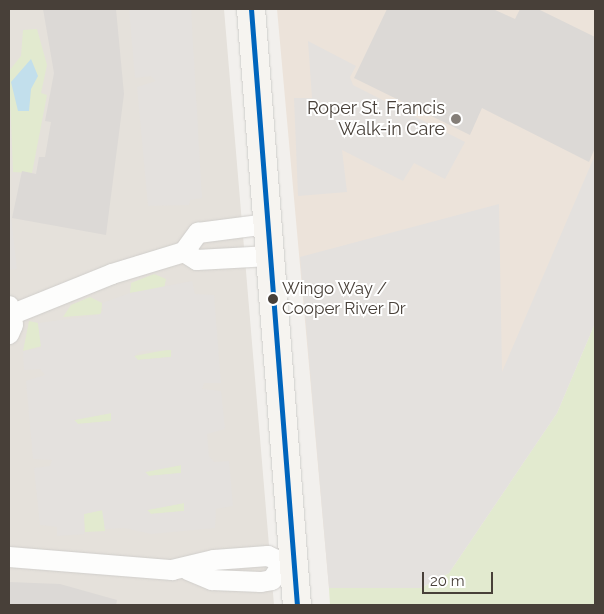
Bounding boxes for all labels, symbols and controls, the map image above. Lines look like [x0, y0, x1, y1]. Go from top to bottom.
place label: Roper St. Francis Walk-in Care [306, 98, 445, 140]
marker: Roper St. Francis Walk-in Care [449, 112, 463, 126]
place label: Wingo Way / Cooper River Dr [282, 279, 407, 319]
marker: Wingo Way / Cooper River Dr [268, 294, 278, 304]
scale bar [424, 562, 495, 594]
text: 20 m [430, 572, 465, 590]

